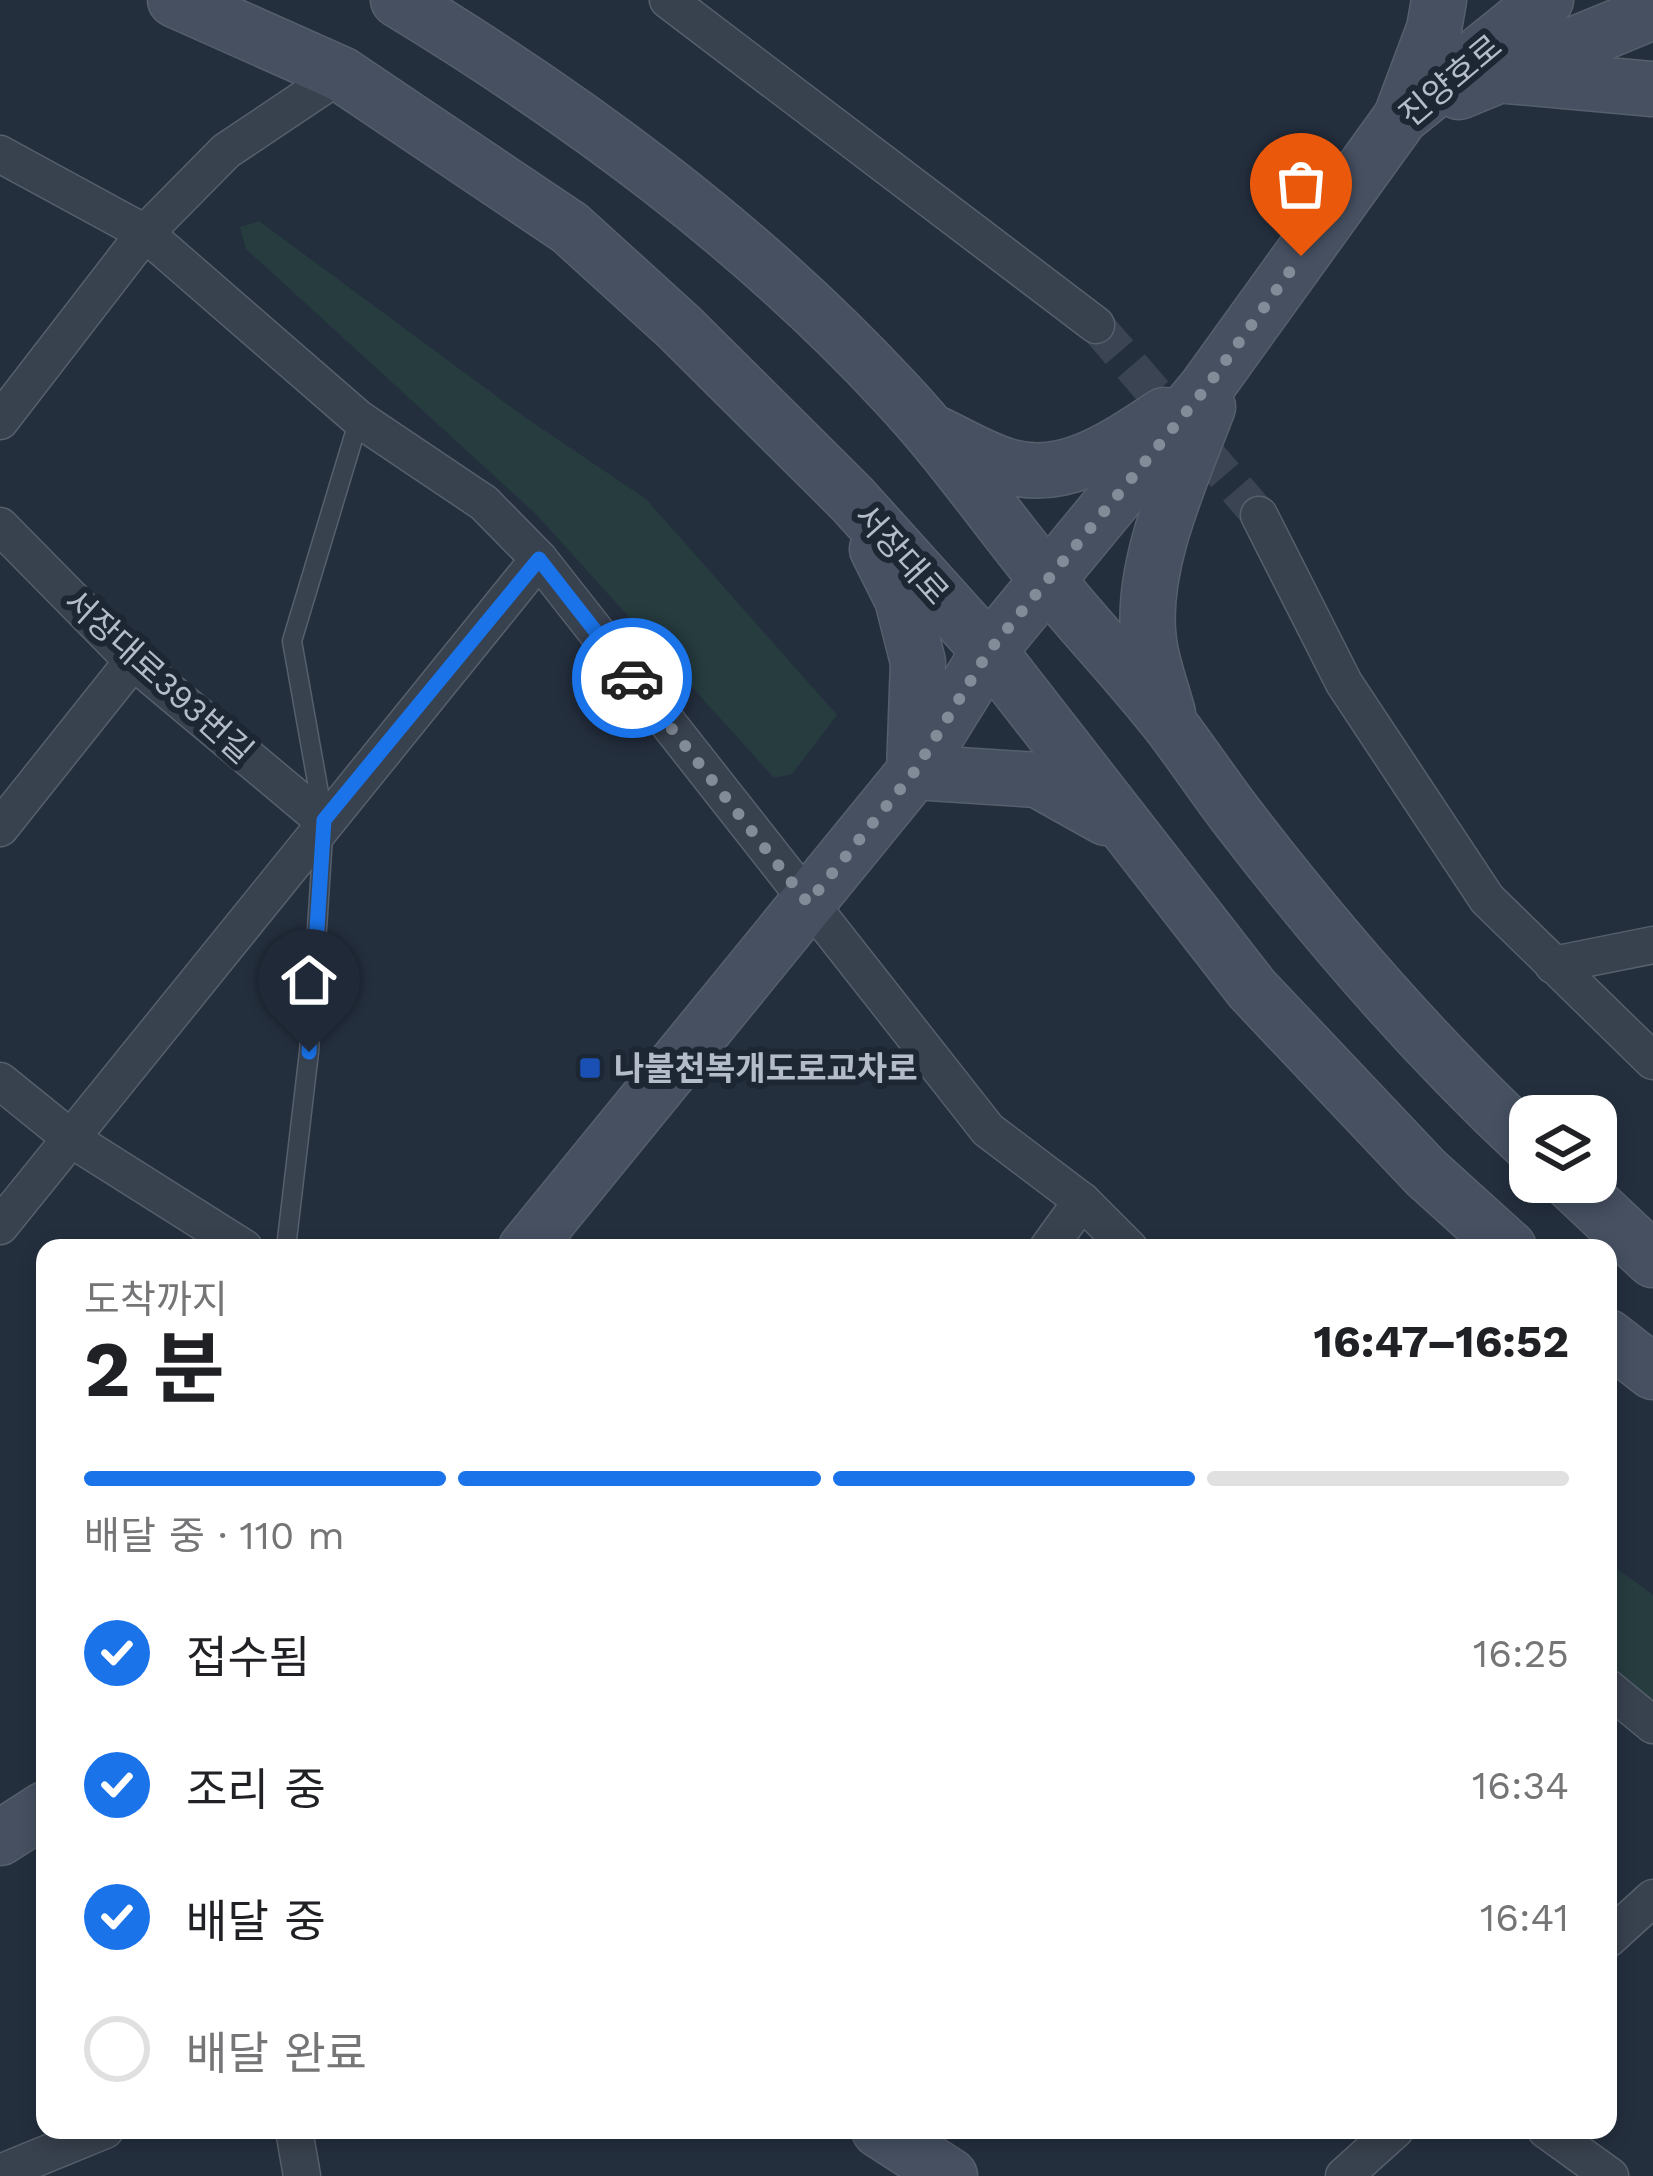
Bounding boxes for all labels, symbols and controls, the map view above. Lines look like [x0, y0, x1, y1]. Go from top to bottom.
street label: 진양호로 [1391, 26, 1509, 134]
pin [1250, 133, 1352, 256]
icon: bag [1268, 151, 1334, 217]
street label: 서장대로 [847, 496, 957, 613]
street label: 서장대로393번길 [56, 581, 261, 771]
courier [572, 618, 692, 738]
icon: car [599, 645, 665, 711]
pin [258, 929, 360, 1052]
icon: home [276, 947, 342, 1013]
place label: 나불천복개도로교차로 [614, 1049, 918, 1088]
marker: 나불천복개도로교차로 [577, 1055, 603, 1081]
map controls [1509, 1095, 1617, 1203]
button: layers [1509, 1095, 1617, 1203]
text: 도착까지 [84, 1277, 228, 1322]
text: 16:47–16:52 [1314, 1315, 1569, 1368]
text: 2 분 [84, 1323, 225, 1415]
text: 배달 중 · 110 m [84, 1513, 345, 1558]
icon: check [84, 1620, 150, 1686]
text: 접수됨 [186, 1631, 310, 1684]
text: 16:25 [1473, 1631, 1569, 1676]
icon: check [84, 1752, 150, 1818]
text: 조리 중 [186, 1763, 326, 1816]
text: 16:34 [1472, 1763, 1569, 1808]
icon: check [84, 1884, 150, 1950]
text: 배달 중 [186, 1895, 326, 1948]
text: 16:41 [1480, 1895, 1569, 1940]
text: 배달 완료 [186, 2027, 367, 2080]

